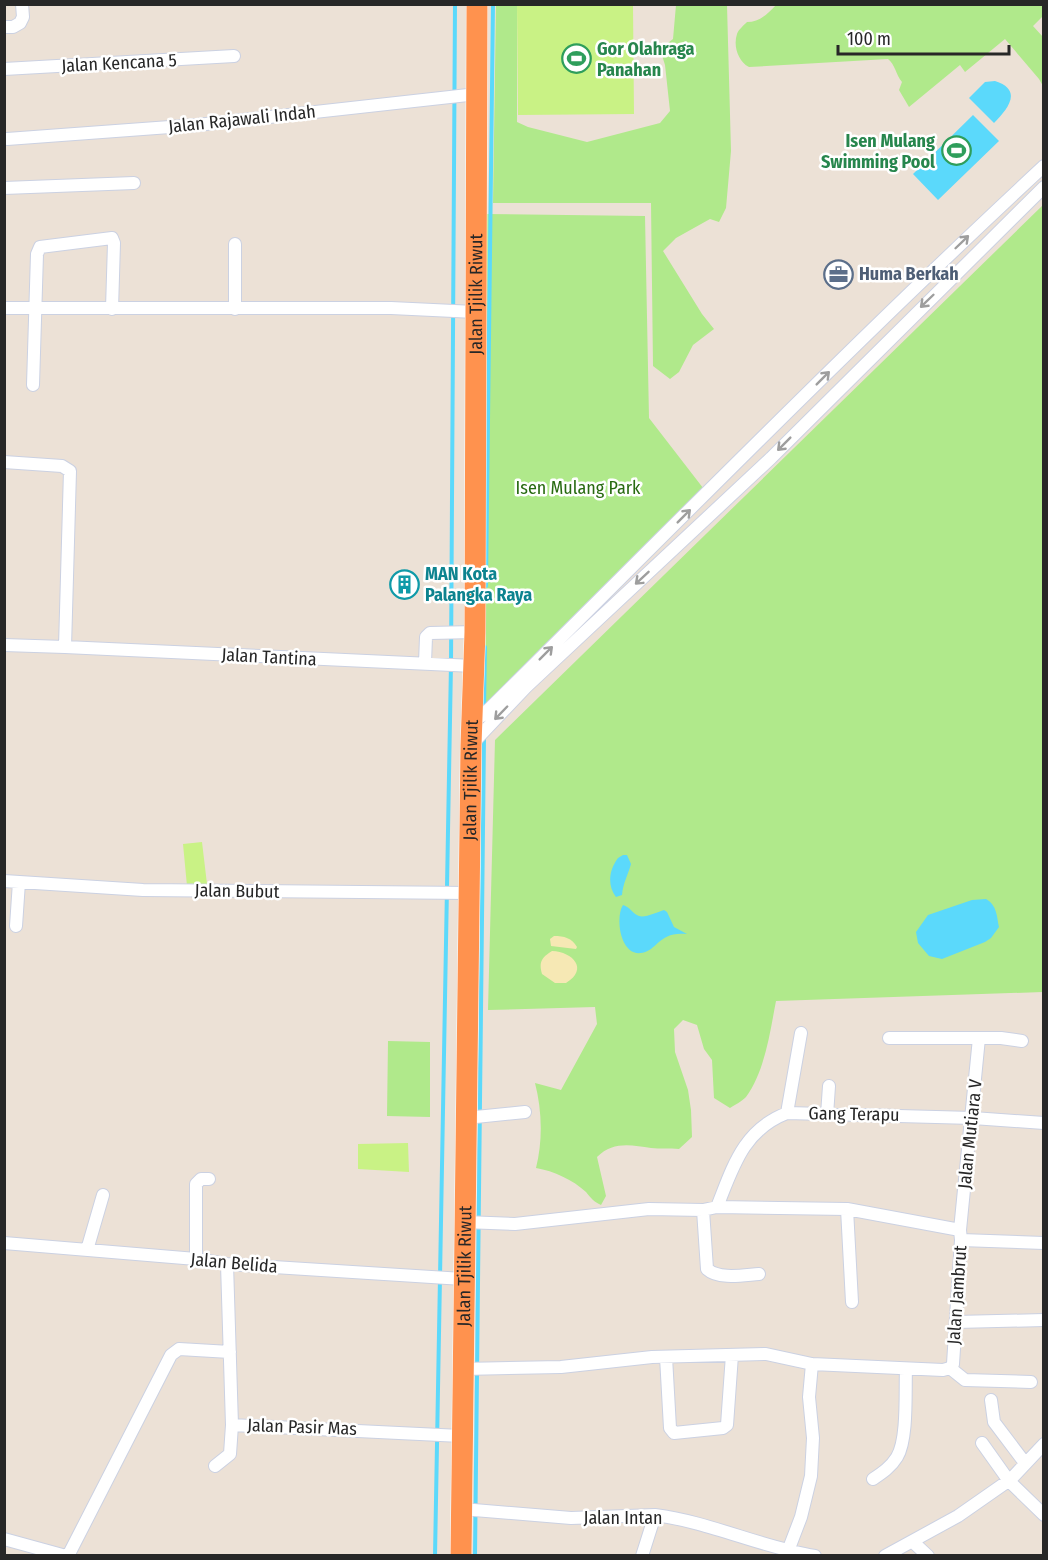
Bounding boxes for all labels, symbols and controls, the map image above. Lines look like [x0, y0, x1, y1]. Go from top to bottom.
scale bar [838, 18, 1009, 56]
text: 100 m [847, 28, 891, 50]
place label: Gor Olahraga Panahan [597, 38, 694, 81]
sports icon: Gor Olahraga Panahan [560, 43, 592, 75]
street label: Jalan Kencana 5 [61, 49, 177, 77]
street label: Jalan Rajawali Indah [167, 100, 317, 138]
place label: Isen Mulang Swimming Pool [821, 130, 935, 173]
sports icon: Isen Mulang Swimming Pool [940, 135, 972, 167]
street label: Jalan Tjilik Riwut [465, 233, 487, 355]
one-way arrow [954, 235, 969, 249]
office icon: Huma Berkah [822, 258, 854, 290]
place label: Huma Berkah [859, 263, 959, 285]
one-way arrow [919, 294, 934, 309]
one-way arrow [815, 371, 830, 386]
one-way arrow [777, 437, 792, 452]
park label: Isen Mulang Park [516, 477, 641, 499]
one-way arrow [677, 508, 692, 523]
place label: MAN Kota Palangka Raya [425, 563, 532, 606]
building icon: MAN Kota Palangka Raya [388, 568, 420, 600]
one-way arrow [635, 571, 650, 585]
street label: Jalan Tantina [221, 644, 317, 670]
one-way arrow [538, 646, 553, 661]
one-way arrow [494, 705, 509, 720]
street label: Jalan Tjilik Riwut [459, 719, 483, 841]
street label: Jalan Bubut [194, 879, 280, 903]
street label: Jalan Mutiara V [953, 1077, 987, 1190]
street label: Gang Terapu [808, 1102, 900, 1126]
street label: Jalan Tjilik Riwut [453, 1205, 476, 1327]
street label: Jalan Jambrut [943, 1245, 971, 1345]
street label: Jalan Belida [190, 1248, 279, 1278]
street label: Jalan Pasir Mas [247, 1414, 358, 1440]
street label: Jalan Intan [583, 1507, 663, 1529]

